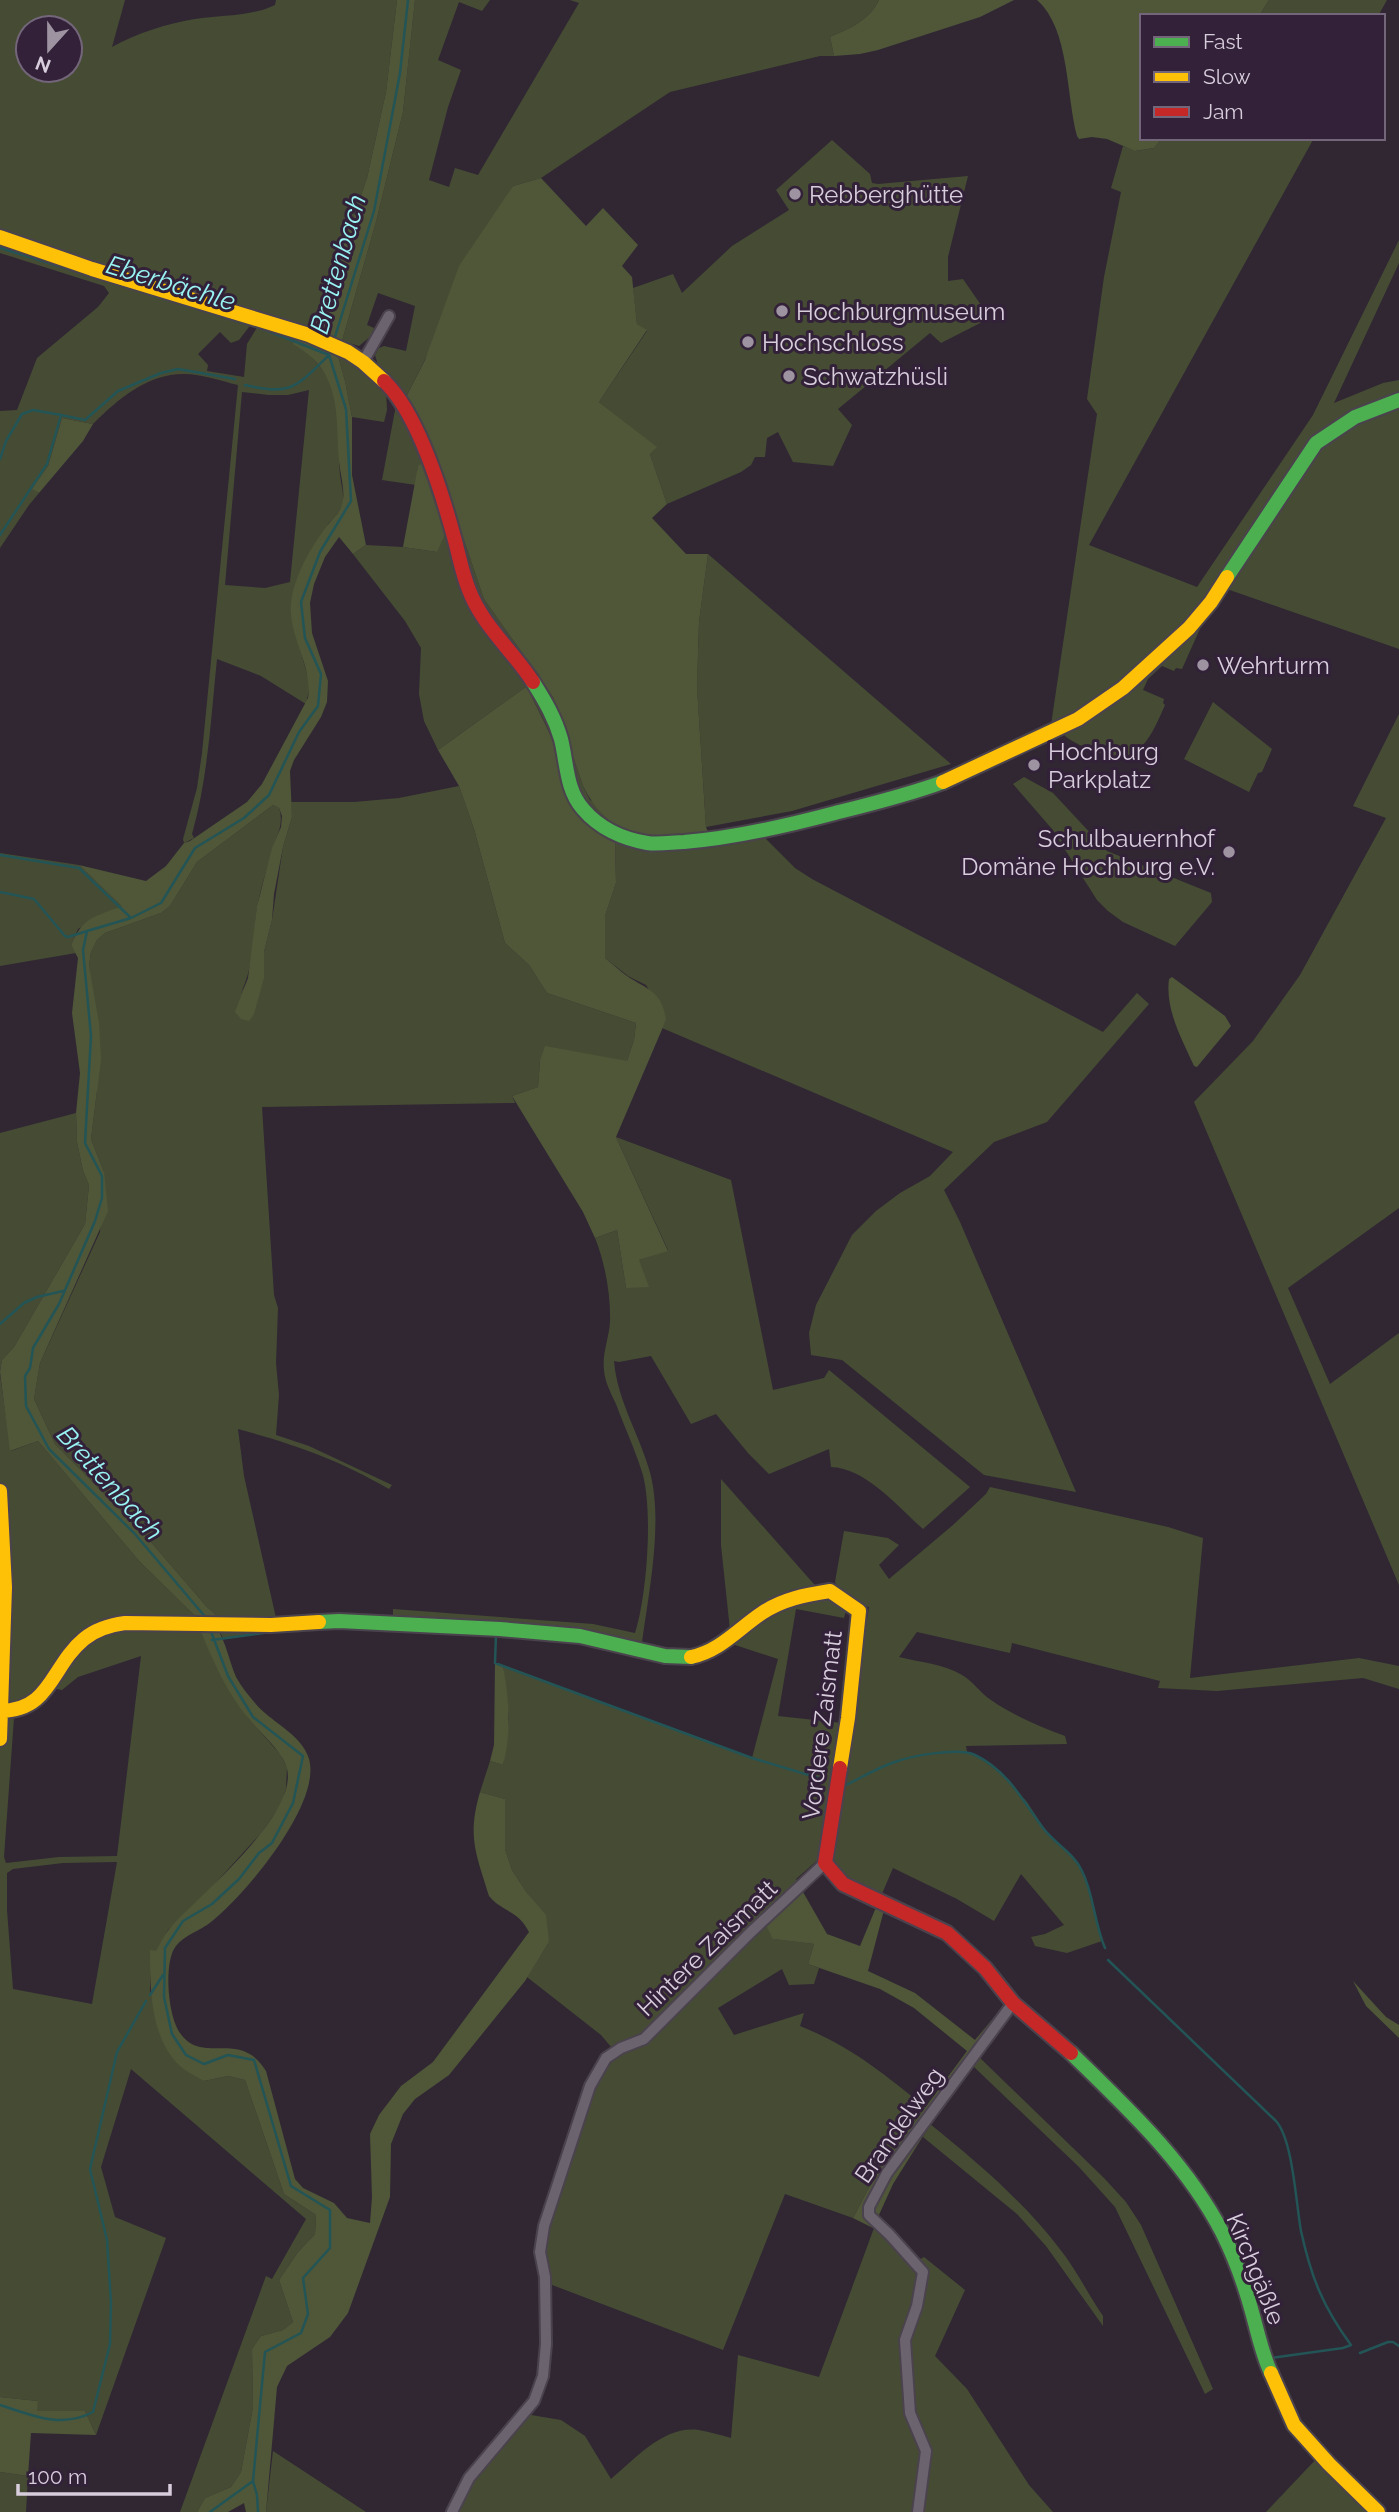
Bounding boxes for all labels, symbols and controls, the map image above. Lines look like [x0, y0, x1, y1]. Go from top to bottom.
north arrow [14, 14, 84, 84]
legend [1140, 14, 1385, 140]
text: Fast [1203, 29, 1243, 54]
text: N [32, 52, 54, 78]
text: Slow [1203, 64, 1251, 89]
text: Jam [1203, 99, 1244, 124]
place label: Rebberghütte [809, 180, 963, 209]
marker: Rebberghütte [787, 186, 803, 202]
water label: Brettenbach [304, 191, 372, 337]
water label: Eberbächle [103, 249, 239, 317]
place label: Hochburgmuseum [796, 297, 1005, 326]
marker: Hochburgmuseum [774, 303, 790, 319]
place label: Hochschloss [762, 328, 904, 357]
marker: Hochschloss [740, 334, 756, 350]
place label: Schwatzhüsli [803, 362, 948, 391]
marker: Schwatzhüsli [781, 368, 797, 384]
place label: Wehrturm [1217, 651, 1330, 680]
marker: Wehrturm [1195, 657, 1211, 673]
place label: Hochburg Parkplatz [1048, 737, 1159, 794]
marker: Hochburg Parkplatz [1026, 757, 1042, 773]
place label: Schulbauernhof Domäne Hochburg e.V. [961, 824, 1216, 881]
marker: Schulbauernhof Domäne Hochburg e.V. [1221, 844, 1237, 860]
water label: Brettenbach [51, 1420, 169, 1546]
street label: Vordere Zaismatt [796, 1629, 848, 1821]
street label: Hintere Zaismatt [631, 1874, 783, 2022]
street label: Brandelweg [849, 2062, 949, 2188]
street label: Kirchgäßle [1221, 2209, 1291, 2329]
scale bar [18, 2452, 170, 2496]
text: 100 m [28, 2464, 87, 2489]

